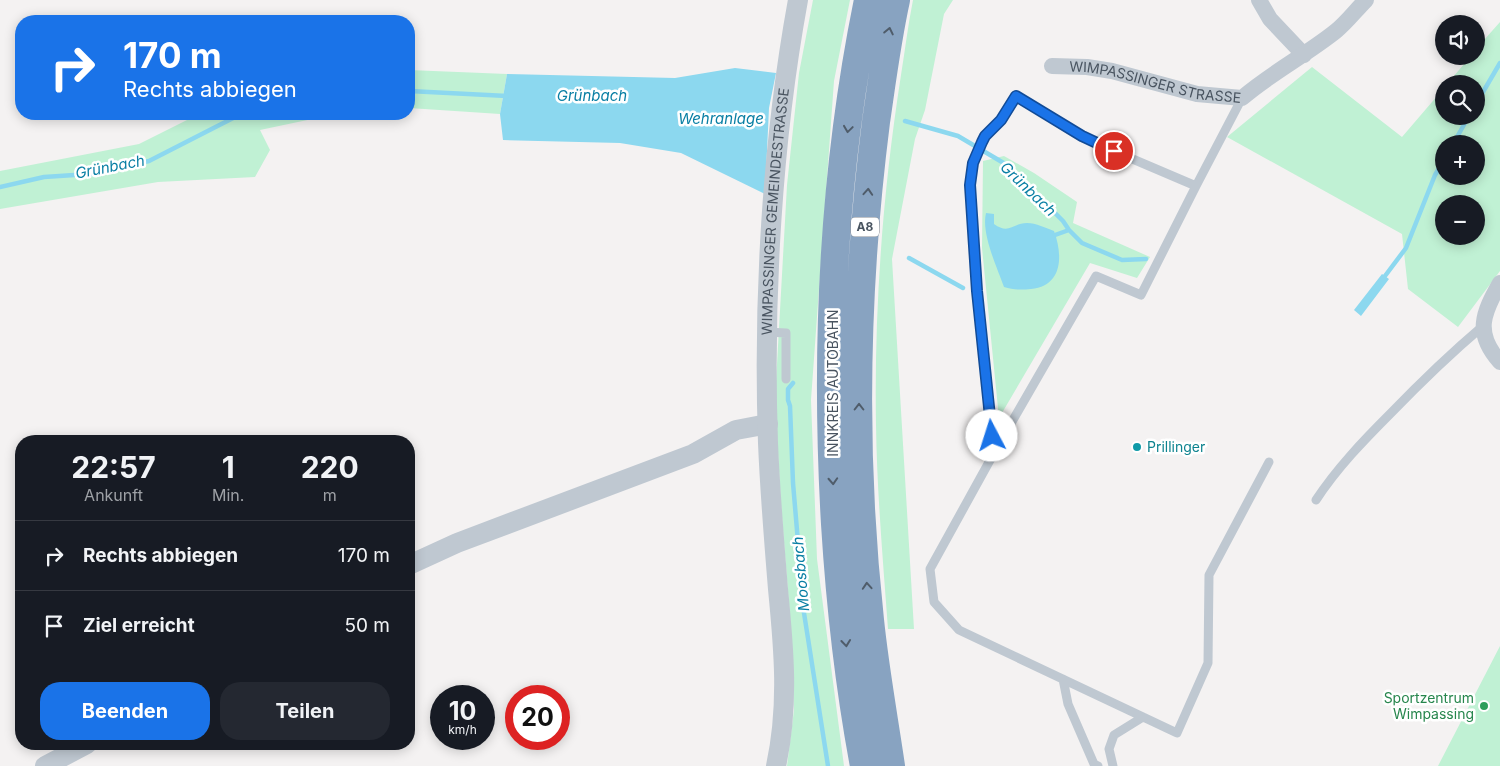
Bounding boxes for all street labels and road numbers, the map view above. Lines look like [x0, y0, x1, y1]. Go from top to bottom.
street label: WIMPASSINGER STRASSE [1069, 58, 1242, 106]
street label: WIMPASSINGER GEMEINDESTRASSE [758, 87, 792, 335]
road number: A8 [851, 218, 879, 236]
street label: INNKREIS AUTOBAHN [824, 309, 841, 457]

